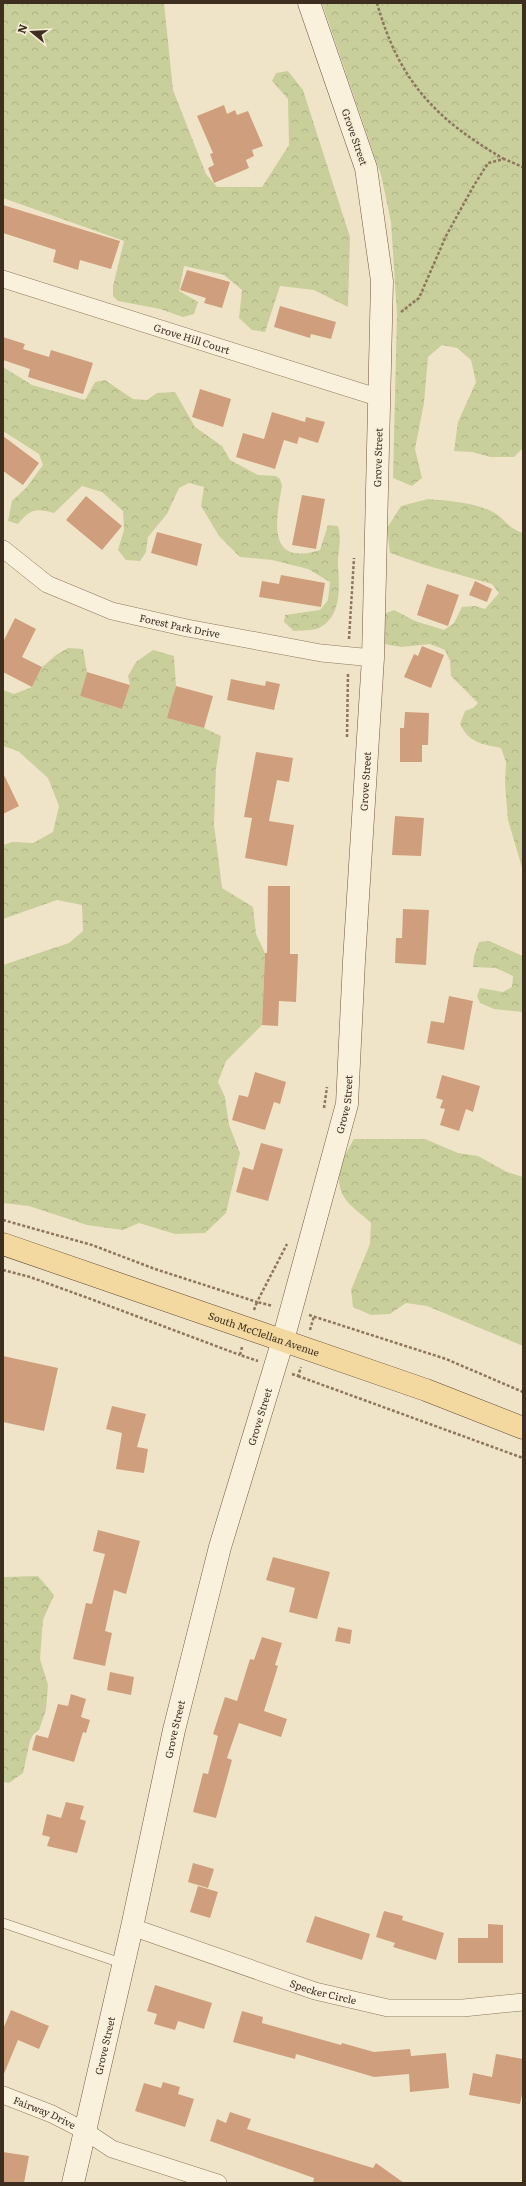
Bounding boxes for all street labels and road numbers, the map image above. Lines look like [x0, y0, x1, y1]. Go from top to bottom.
street label: Grove Street [339, 106, 372, 167]
street label: Grove Hill Court [152, 319, 232, 357]
street label: Grove Street [369, 428, 385, 487]
street label: Forest Park Drive [138, 609, 221, 641]
street label: Grove Street [355, 751, 374, 811]
street label: Grove Street [331, 1075, 355, 1135]
street label: South McClellan Avenue [207, 1308, 321, 1360]
street label: Grove Street [243, 1386, 275, 1447]
street label: Grove Street [160, 1698, 188, 1760]
street label: Specker Circle [288, 1975, 358, 2007]
street label: Grove Street [90, 2015, 118, 2076]
street label: Fairway Drive [11, 2092, 79, 2132]

